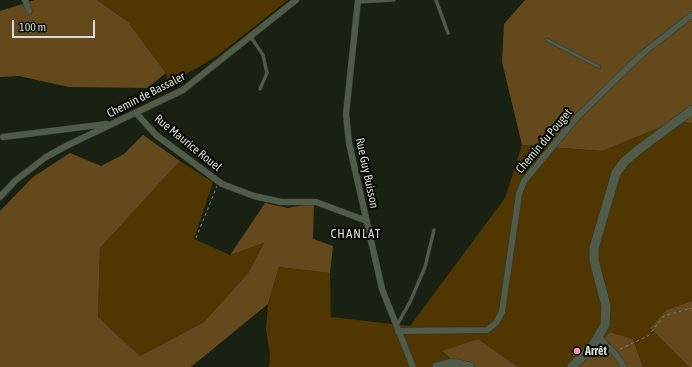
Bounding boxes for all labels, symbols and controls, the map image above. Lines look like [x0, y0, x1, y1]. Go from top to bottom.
scale bar [14, 12, 97, 38]
text: 100 m [19, 20, 46, 34]
street label: Chemin de Bassaler [105, 69, 187, 121]
street label: Chemin du Pouget [513, 106, 575, 176]
street label: Rue Maurice Rouel [152, 112, 224, 174]
street label: Rue Guy Buisson [352, 136, 382, 210]
district label: CHANLAT [330, 226, 382, 242]
place label: Arrêt [585, 344, 607, 358]
marker: Arrêt [572, 346, 582, 356]

